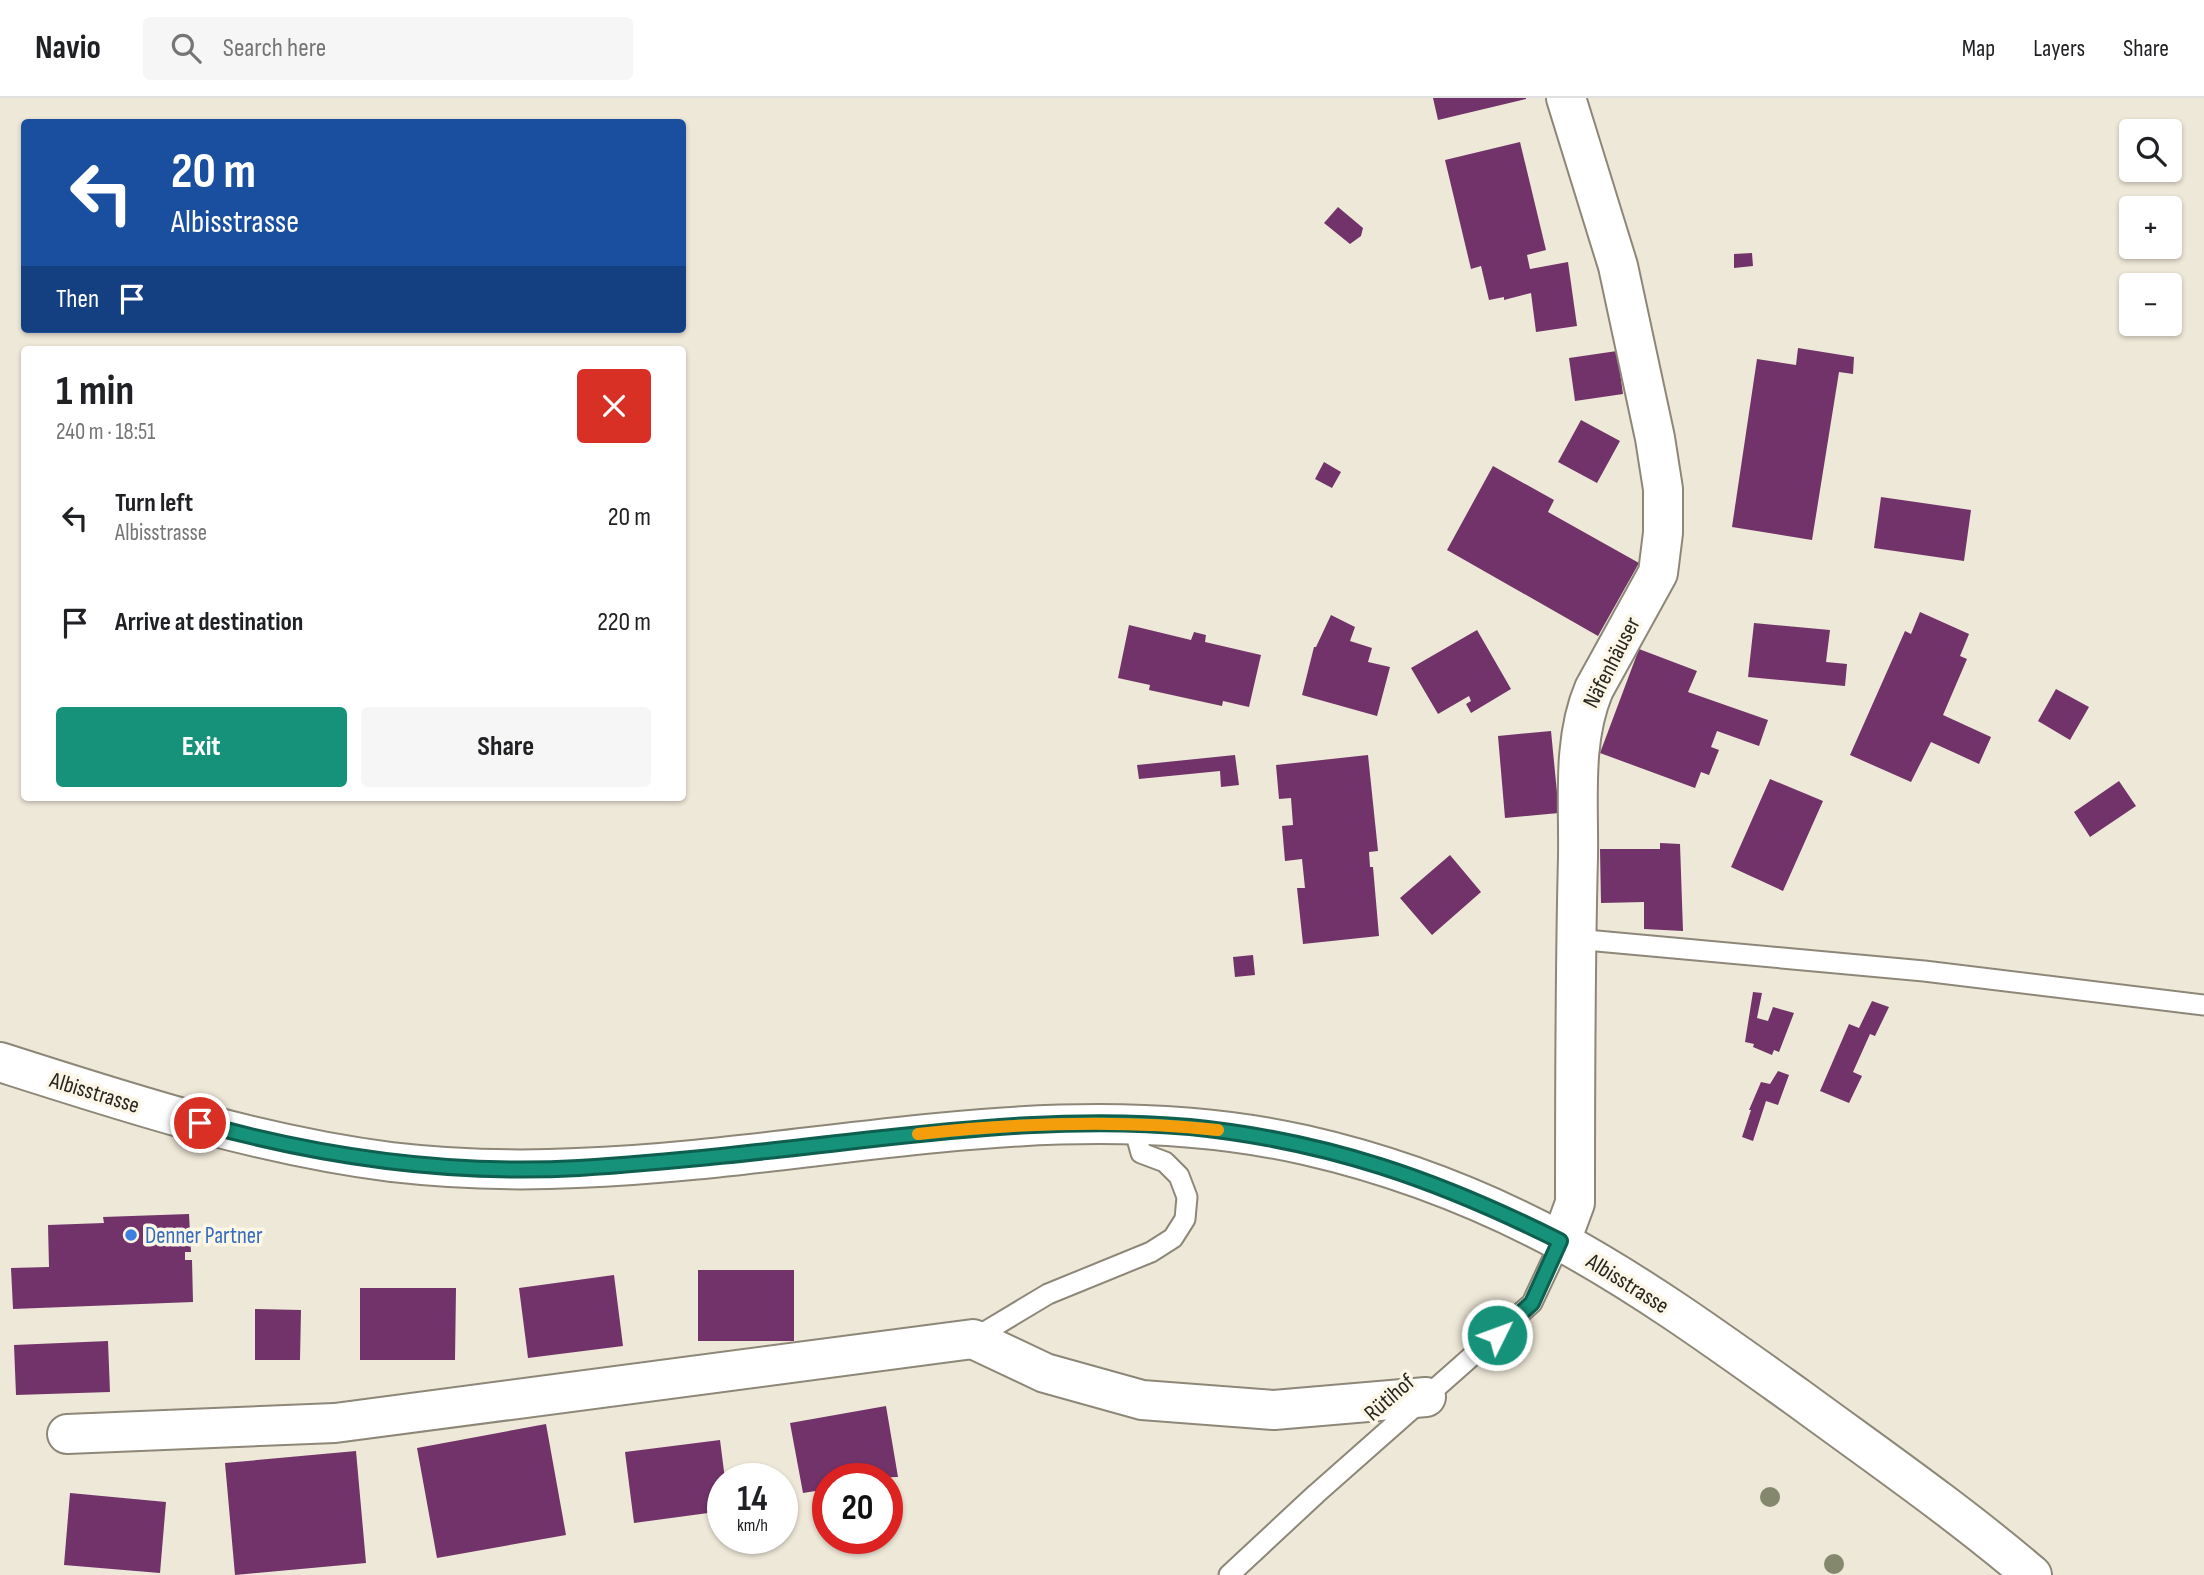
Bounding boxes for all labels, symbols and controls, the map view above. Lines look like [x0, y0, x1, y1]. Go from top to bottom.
search box [143, 17, 633, 80]
text: Navio [35, 28, 101, 68]
icon: search [167, 29, 205, 67]
text: Search here [223, 33, 326, 64]
text: Map [1962, 34, 1995, 63]
text: Layers [2033, 34, 2085, 63]
text: Share [2123, 34, 2169, 63]
map controls [2119, 119, 2182, 336]
button: search [2119, 119, 2182, 182]
text: 20 m [171, 143, 256, 202]
icon: left [56, 147, 147, 238]
button: + [2119, 196, 2182, 259]
text: Albisstrasse [171, 203, 299, 242]
button: − [2119, 273, 2182, 336]
icon: arrive [113, 280, 151, 318]
text: Then [56, 284, 99, 315]
text: 1 min [56, 366, 134, 417]
button: close [577, 369, 651, 443]
text: 240 m · 18:51 [56, 418, 155, 446]
text: Turn left [115, 488, 193, 519]
icon: left [56, 499, 94, 537]
text: 20 m [608, 502, 651, 533]
text: Albisstrasse [115, 519, 207, 547]
icon: arrive [56, 604, 94, 642]
text: Arrive at destination [115, 607, 303, 638]
text: 220 m [597, 607, 651, 638]
street label: Näfenhäuser [1577, 612, 1647, 713]
button: Exit [56, 707, 347, 787]
button: Share [361, 707, 651, 787]
street label: Albisstrasse [46, 1066, 143, 1120]
pin [170, 1093, 230, 1153]
icon: arrive [181, 1104, 219, 1142]
place label: Denner Partner [145, 1222, 263, 1250]
marker: Denner Partner [123, 1227, 139, 1243]
street label: Albisstrasse [1580, 1247, 1674, 1320]
position arrow [1460, 1298, 1534, 1372]
street label: Rütihof [1359, 1368, 1421, 1427]
speed limit sign: 20 [812, 1463, 903, 1554]
text: 14 [737, 1478, 768, 1521]
text: km/h [737, 1515, 768, 1536]

